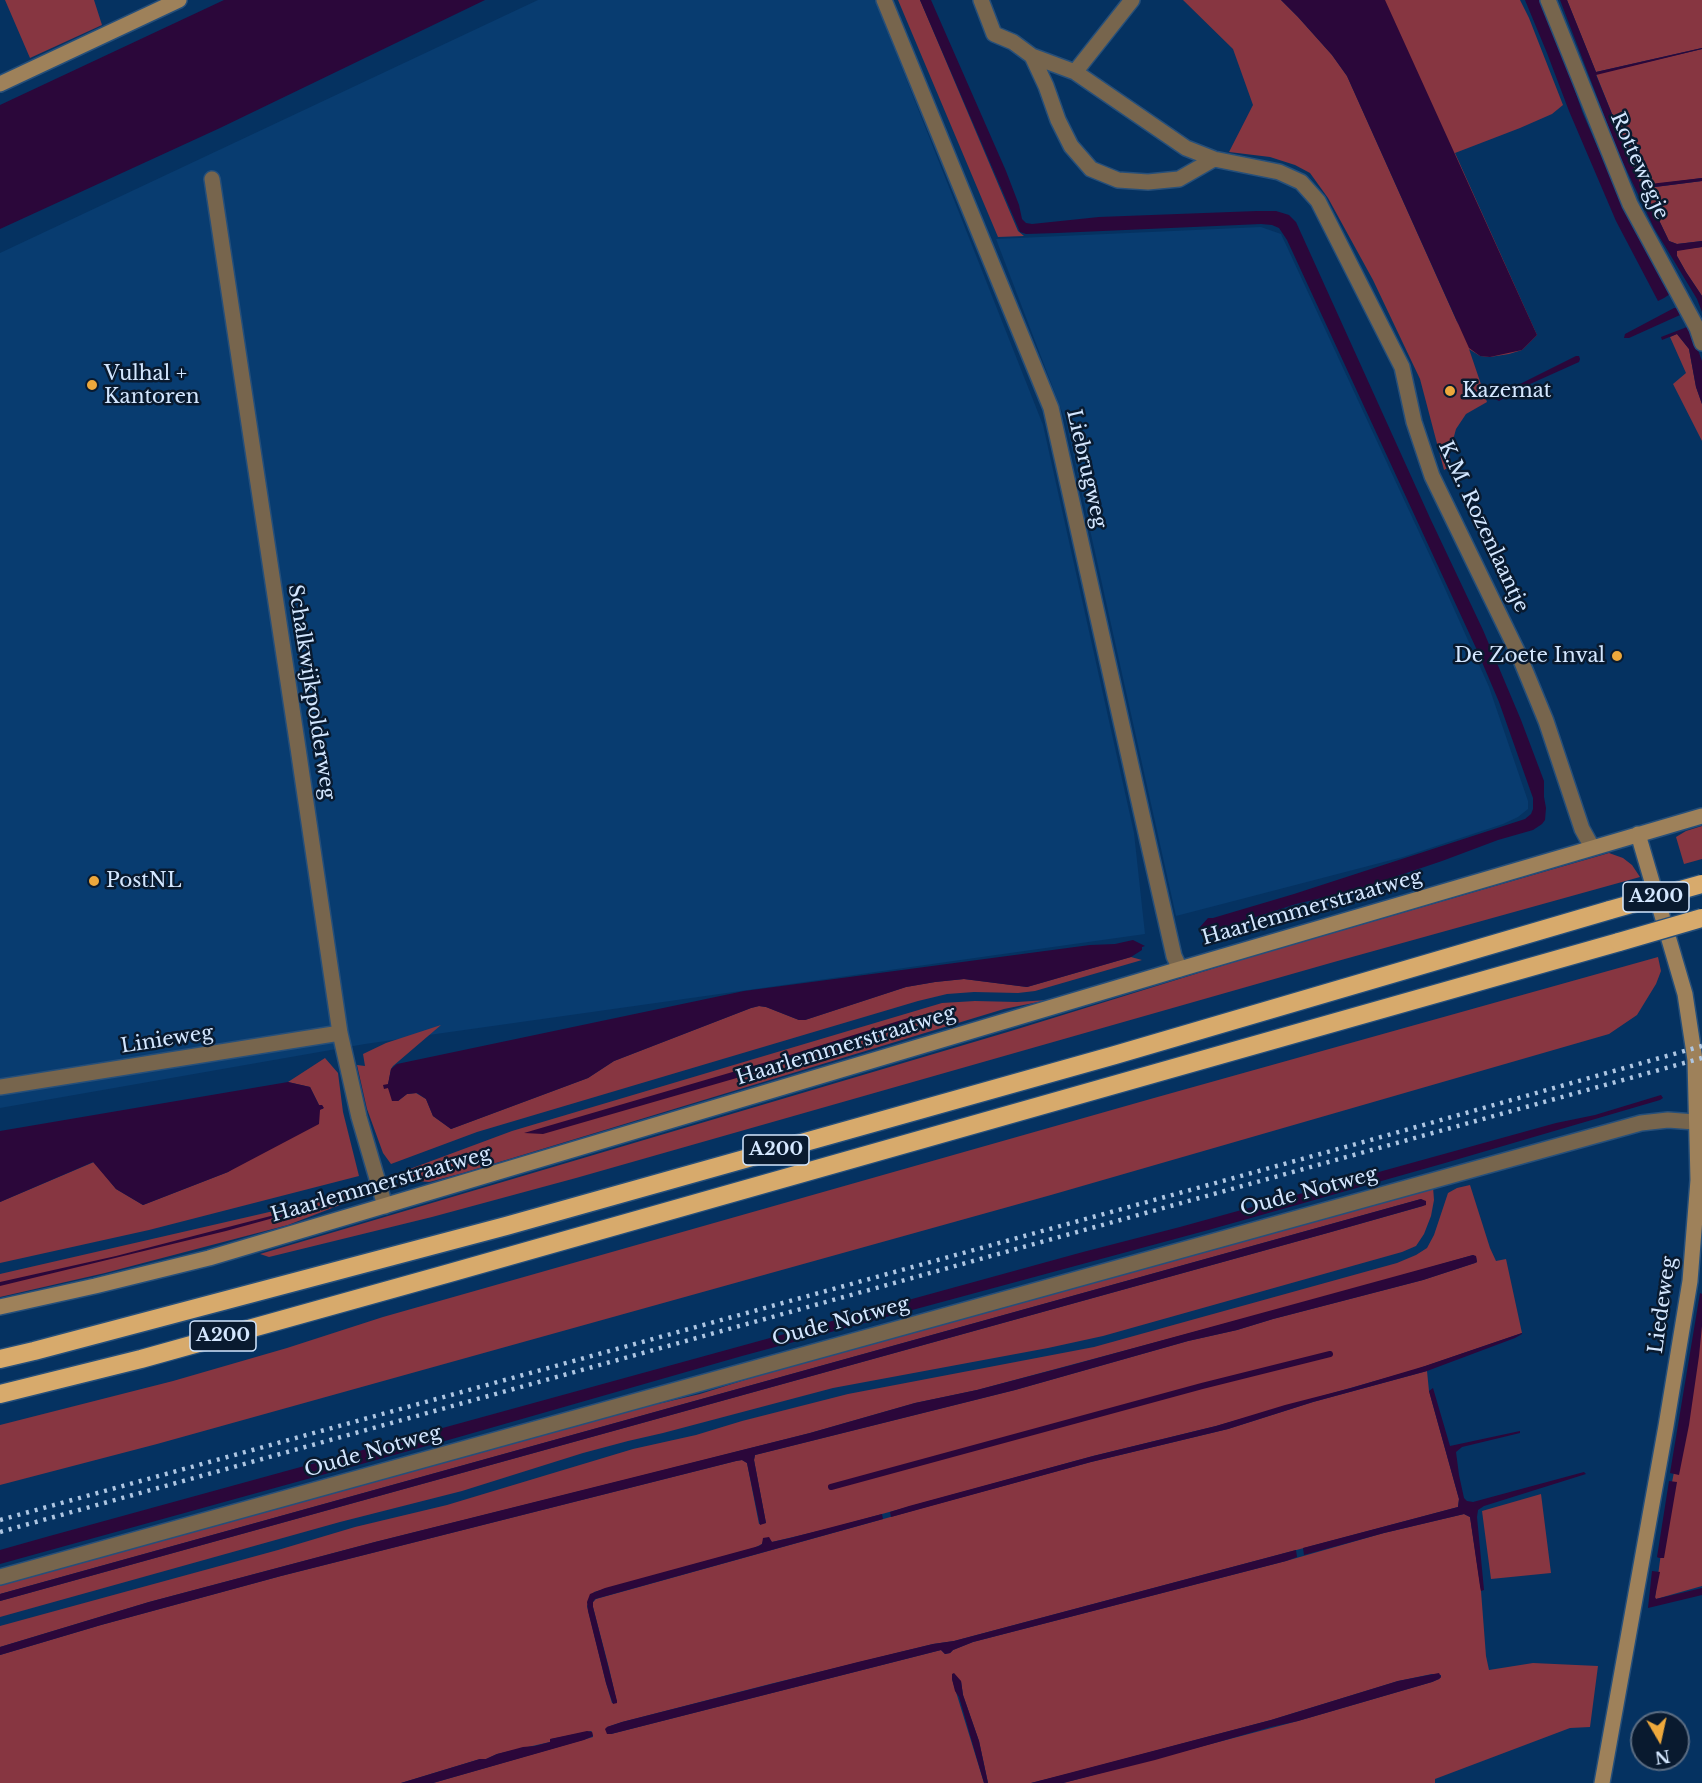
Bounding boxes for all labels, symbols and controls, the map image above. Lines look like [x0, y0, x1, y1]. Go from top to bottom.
street label: Rottewegje [1605, 109, 1673, 223]
place label: Vulhal + Kantoren [104, 362, 200, 409]
marker: Vulhal + Kantoren [85, 378, 99, 392]
place label: Kazemat [1462, 379, 1551, 403]
marker: Kazemat [1443, 384, 1457, 398]
street label: Liebrugweg [1061, 407, 1111, 531]
street label: K.M. Rozenlaantje [1433, 438, 1533, 616]
street label: Schalkwijkpolderweg [282, 583, 340, 801]
place label: De Zoete Inval [1454, 644, 1605, 668]
marker: De Zoete Inval [1610, 649, 1624, 663]
street label: Haarlemmerstraatweg [1199, 865, 1425, 951]
place label: PostNL [106, 869, 181, 893]
marker: PostNL [87, 874, 101, 888]
road number: A200 [1623, 882, 1689, 912]
street label: Haarlemmerstraatweg [733, 1001, 959, 1091]
street label: Linieweg [119, 1021, 215, 1059]
road number: A200 [743, 1135, 809, 1165]
street label: Haarlemmerstraatweg [268, 1142, 494, 1228]
street label: Oude Notweg [1238, 1162, 1380, 1222]
street label: Liedeweg [1644, 1255, 1682, 1355]
street label: Oude Notweg [770, 1292, 912, 1352]
road number: A200 [190, 1321, 256, 1351]
street label: Oude Notweg [302, 1421, 444, 1483]
north arrow [1630, 1711, 1690, 1771]
text: N [1654, 1746, 1672, 1768]

